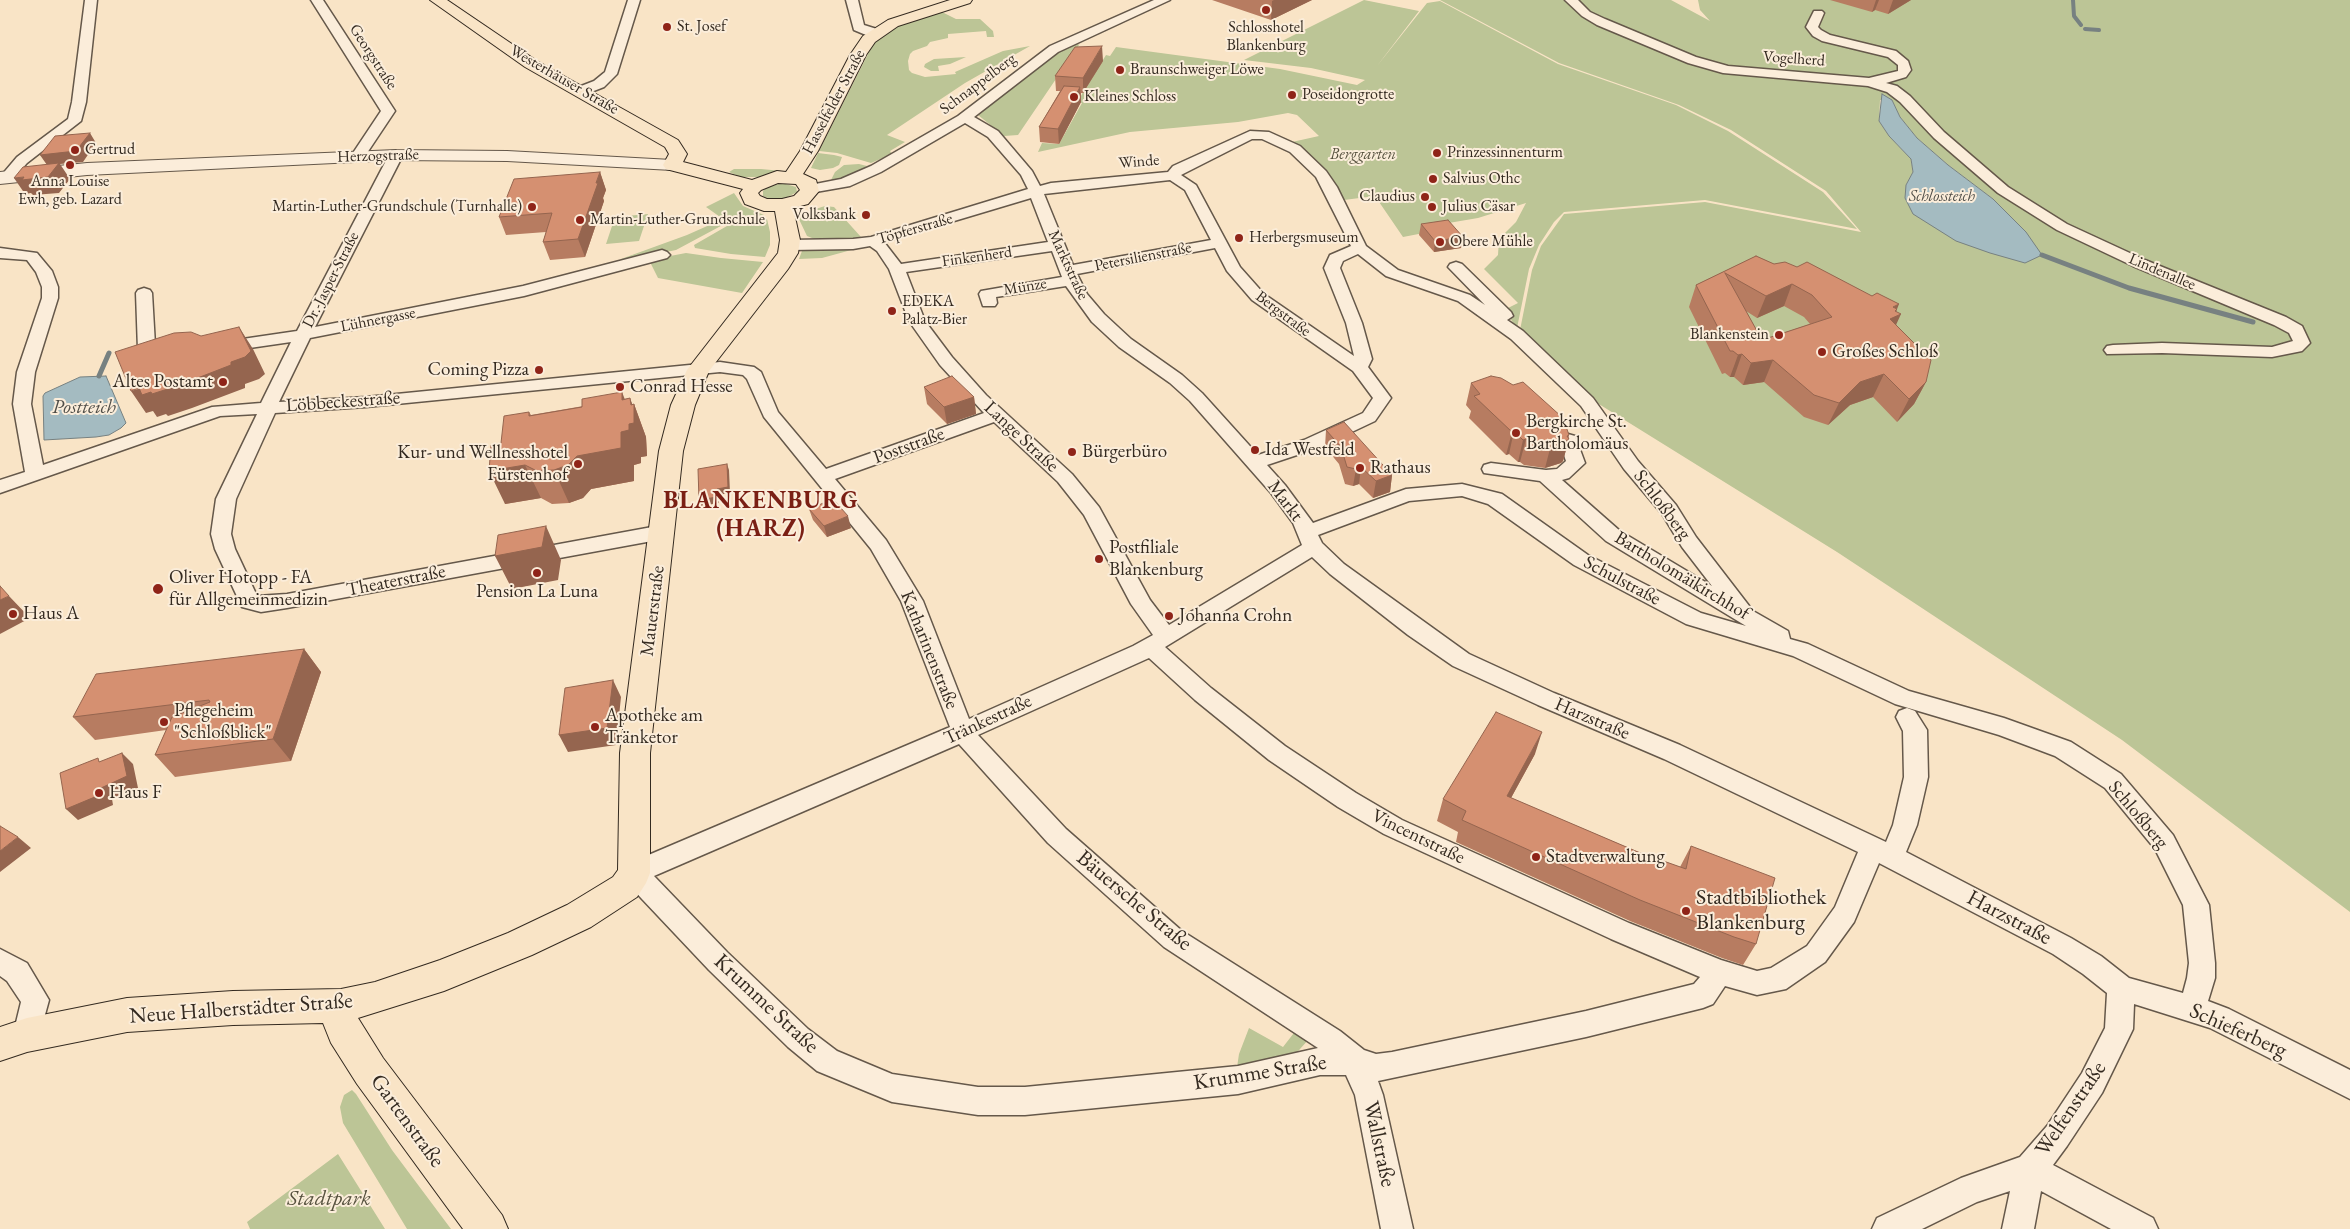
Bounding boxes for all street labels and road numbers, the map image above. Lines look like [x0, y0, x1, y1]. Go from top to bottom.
street label: Georgstraße [345, 21, 401, 93]
street label: Westerhäuser Straße [506, 41, 622, 119]
street label: Hasselfelder Straße [798, 46, 870, 158]
street label: Vogelherd [1762, 47, 1826, 71]
street label: Schnappelberg [936, 49, 1020, 119]
street label: Herzogstraße [337, 145, 419, 167]
street label: Winde [1118, 151, 1160, 173]
street label: Töpferstraße [875, 209, 955, 249]
street label: Marktstraße [1044, 227, 1092, 303]
street label: Dr.-Jasper-Straße [299, 229, 363, 331]
street label: Petersilienstraße [1093, 238, 1193, 276]
street label: Finkenherd [941, 243, 1013, 271]
street label: Lindenallee [2126, 249, 2198, 295]
street label: Münze [1002, 274, 1048, 300]
street label: Bergstraße [1252, 287, 1314, 341]
street label: Lühnergasse [339, 303, 417, 337]
street label: Löbbeckestraße [285, 387, 401, 417]
street label: Lange Straße [979, 397, 1063, 477]
street label: Poststraße [870, 423, 948, 469]
street label: Schloßberg [1628, 466, 1696, 544]
street label: Markt [1262, 476, 1308, 526]
street label: Bartholomäikirchhof [1610, 527, 1754, 625]
street label: Schulstraße [1580, 551, 1664, 611]
street label: Theaterstraße [345, 560, 447, 602]
street label: Mauerstraße [636, 564, 670, 658]
street label: Katharinenstraße [895, 588, 963, 712]
street label: Tränkestraße [941, 690, 1035, 750]
street label: Harzstraße [1551, 693, 1633, 745]
street label: Schloßberg [2103, 776, 2173, 854]
street label: Vincentstraße [1368, 805, 1468, 869]
street label: Bäuersche Straße [1071, 845, 1197, 957]
street label: Harzstraße [1962, 885, 2056, 951]
street label: Krumme Straße [708, 949, 824, 1059]
street label: Neue Halberstädter Straße [128, 988, 354, 1030]
street label: Schieferberg [2185, 998, 2291, 1064]
street label: Krumme Straße [1192, 1049, 1328, 1097]
street label: Welfenstraße [2030, 1057, 2112, 1161]
street label: Gartenstraße [364, 1069, 450, 1173]
street label: Wallstraße [1357, 1099, 1401, 1189]

